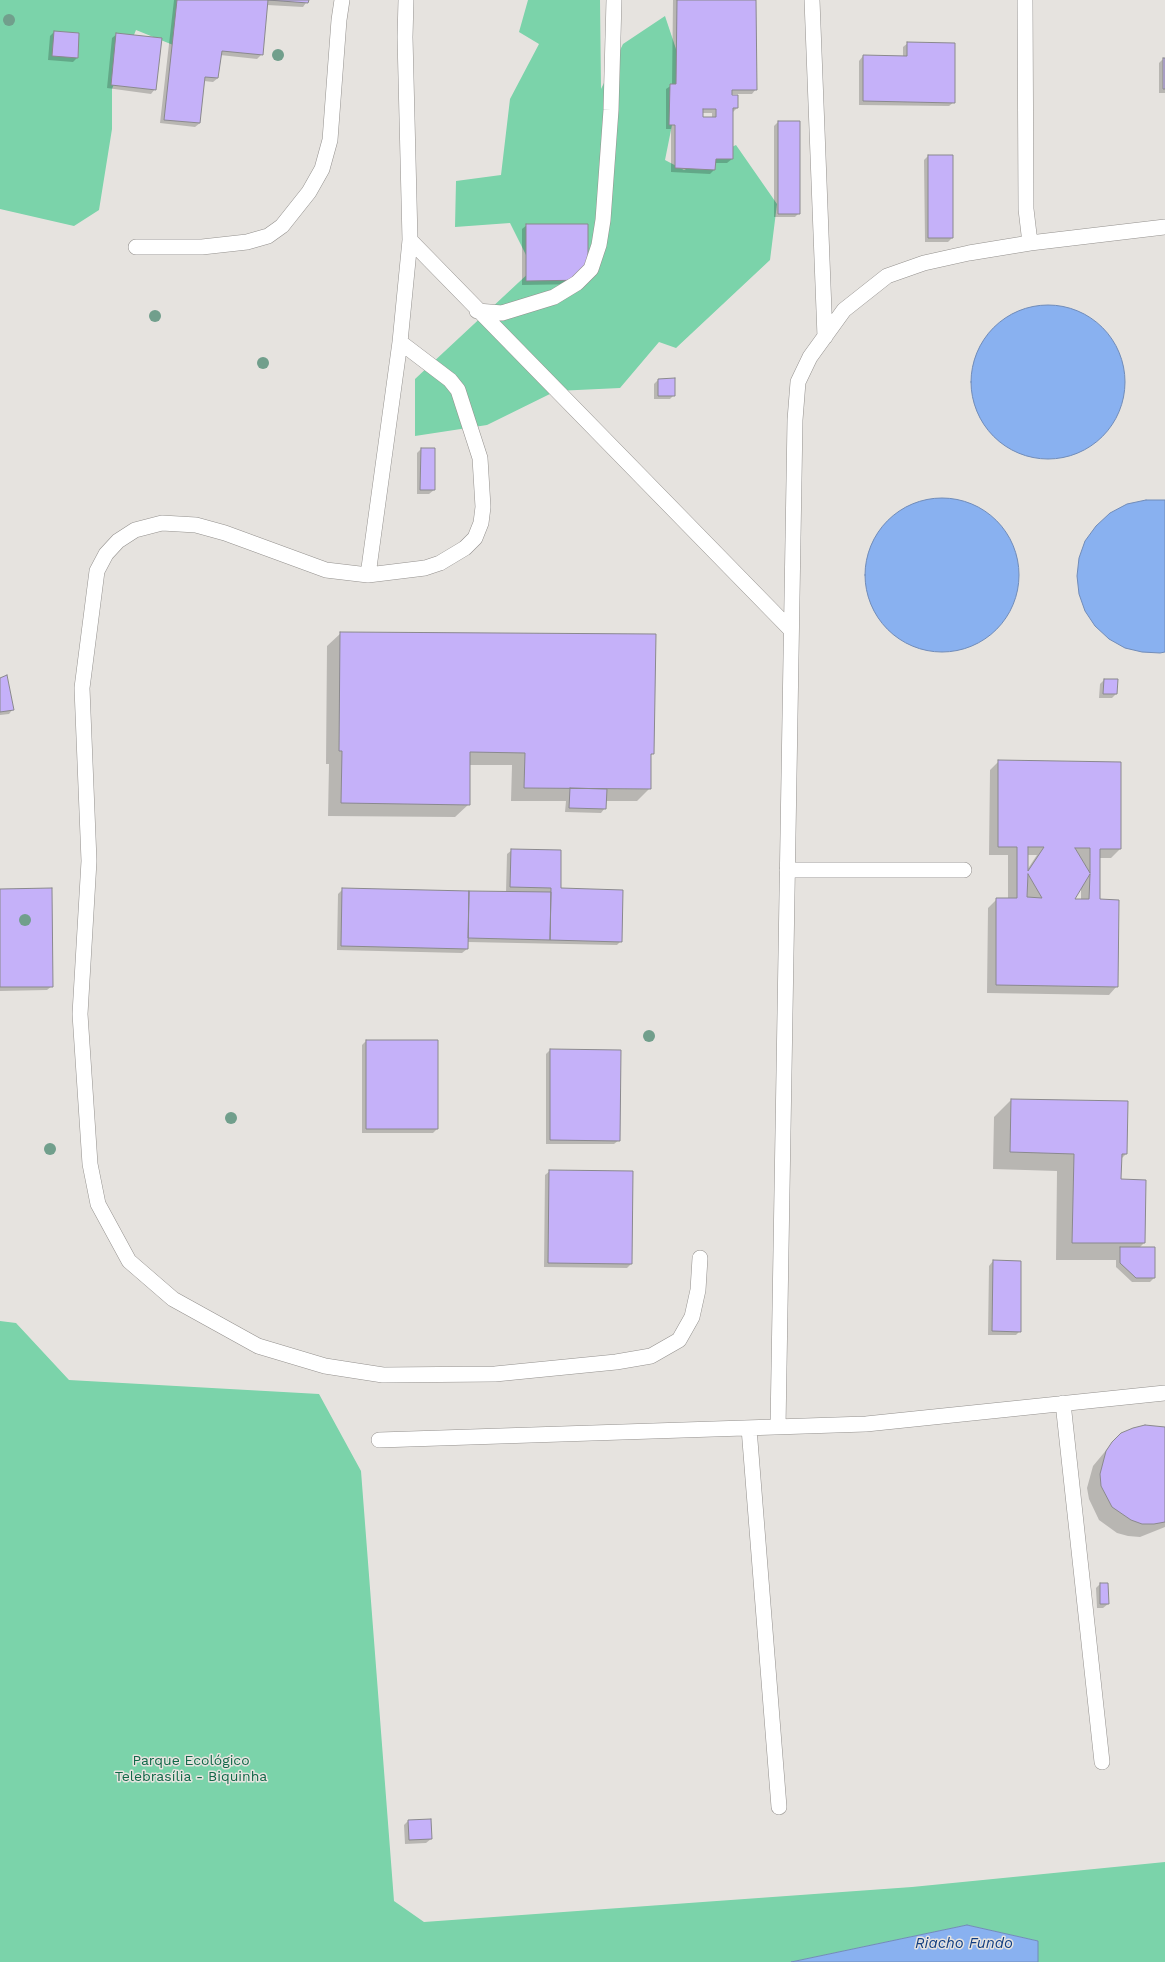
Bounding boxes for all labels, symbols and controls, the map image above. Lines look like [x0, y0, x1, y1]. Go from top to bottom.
park label: Parque Ecológico Telebrasília - Biquinha [115, 1753, 267, 1786]
water label: Riacho Fundo [915, 1935, 1013, 1953]

